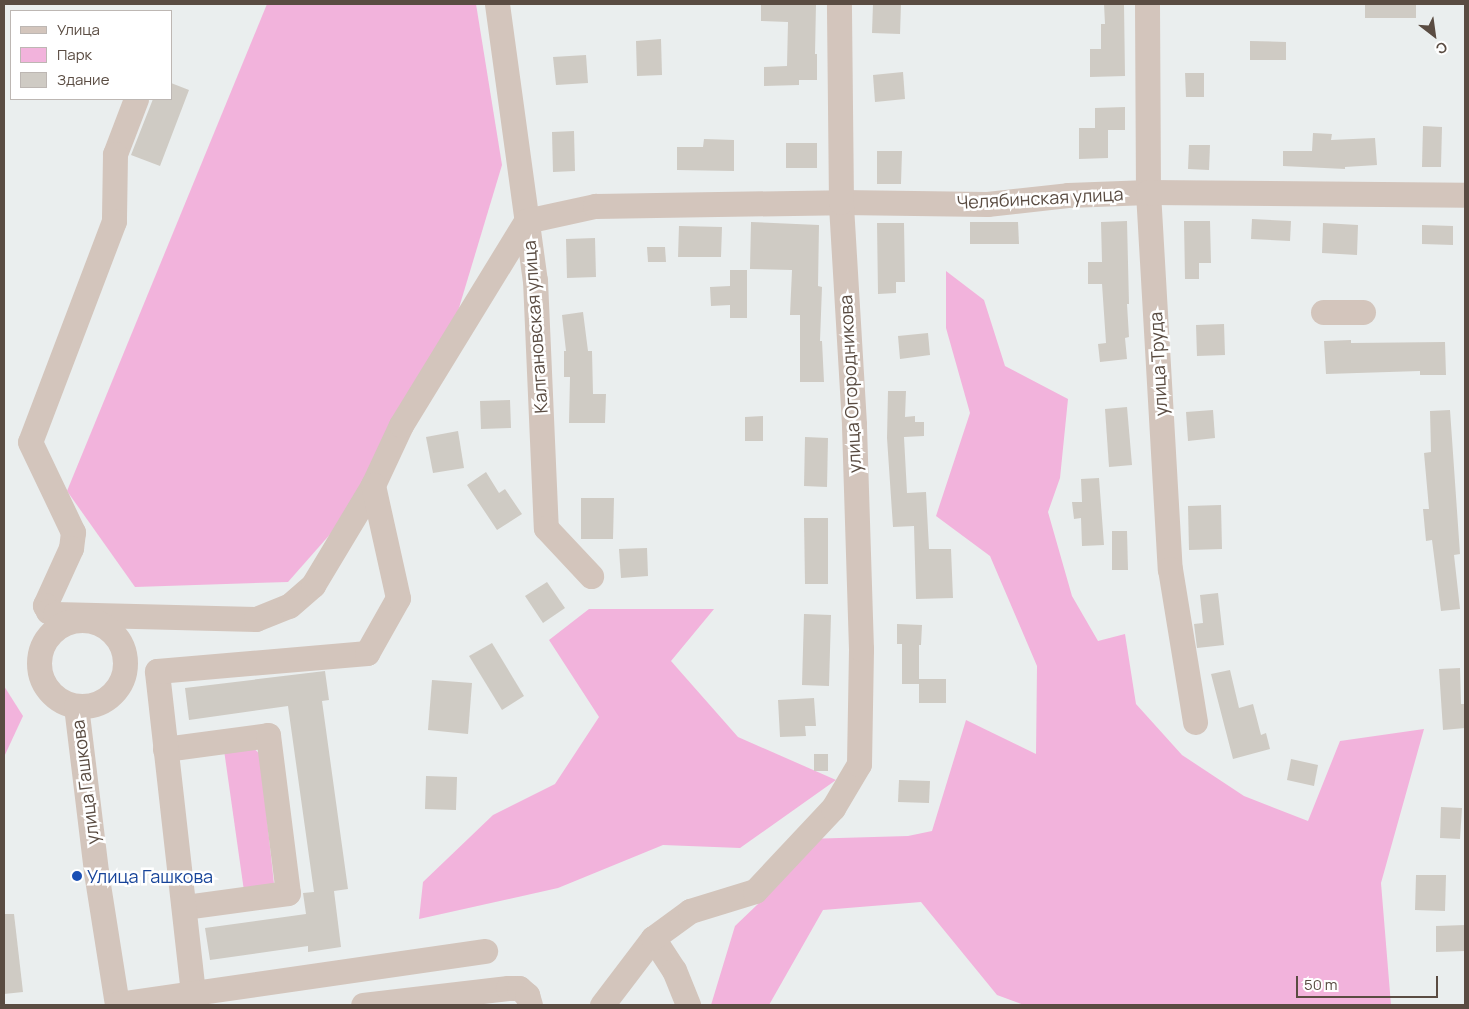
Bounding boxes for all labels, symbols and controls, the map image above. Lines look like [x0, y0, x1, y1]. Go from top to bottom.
legend [10, 10, 172, 100]
north arrow [1409, 10, 1459, 60]
text: Улица [57, 19, 100, 40]
text: С [1433, 38, 1451, 59]
text: Парк [57, 44, 92, 65]
text: Здание [57, 69, 109, 90]
street label: Челябинская улица [956, 183, 1124, 213]
street label: Калгановская улица [518, 240, 552, 414]
street label: улица Огородникова [835, 294, 865, 474]
street label: улица Труда [1144, 311, 1172, 417]
street label: улица Гашкова [67, 718, 103, 846]
place label: Улица Гашкова [87, 865, 213, 887]
marker: Улица Гашкова [71, 870, 83, 882]
scale bar [1299, 966, 1442, 998]
text: 50 m [1304, 974, 1338, 995]

